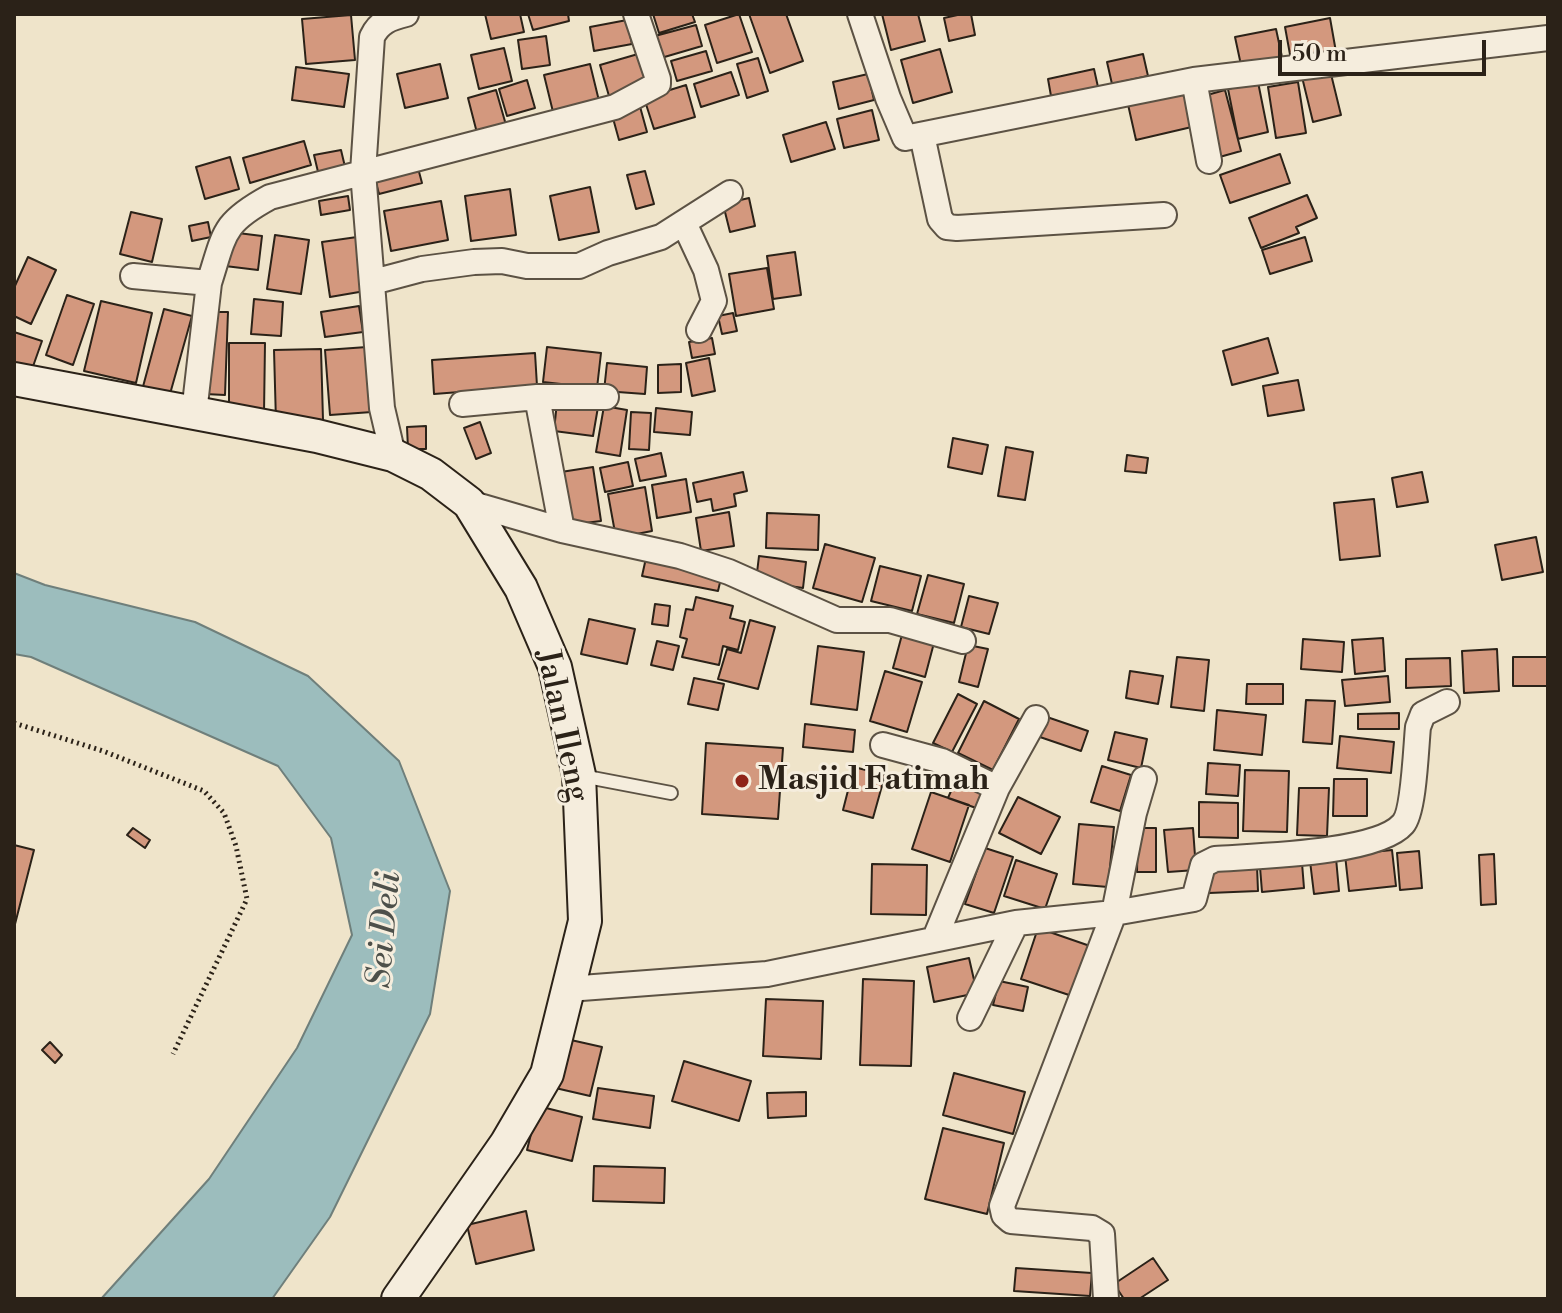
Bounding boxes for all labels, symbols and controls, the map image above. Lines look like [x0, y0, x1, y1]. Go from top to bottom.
scale bar [1282, 24, 1490, 74]
text: 50 m [1292, 39, 1347, 69]
street label: Jalan Ileng [526, 646, 596, 806]
place label: Masjid Fatimah [758, 762, 989, 800]
marker: Masjid Fatimah [733, 772, 751, 790]
water label: Sei Deli [361, 870, 411, 990]

